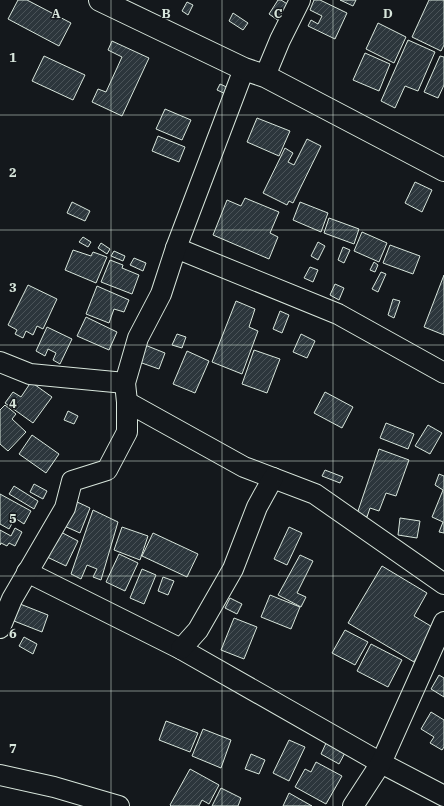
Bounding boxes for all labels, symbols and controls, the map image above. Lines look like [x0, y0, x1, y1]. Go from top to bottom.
text: A [51, 5, 61, 22]
text: B [161, 5, 171, 22]
text: C [274, 5, 283, 22]
text: D [383, 5, 393, 22]
text: 1 [9, 49, 17, 66]
text: 2 [9, 164, 17, 181]
text: 3 [9, 279, 17, 296]
text: 4 [9, 395, 17, 412]
text: 5 [9, 510, 17, 527]
text: 6 [9, 625, 17, 642]
text: 7 [9, 740, 17, 757]

